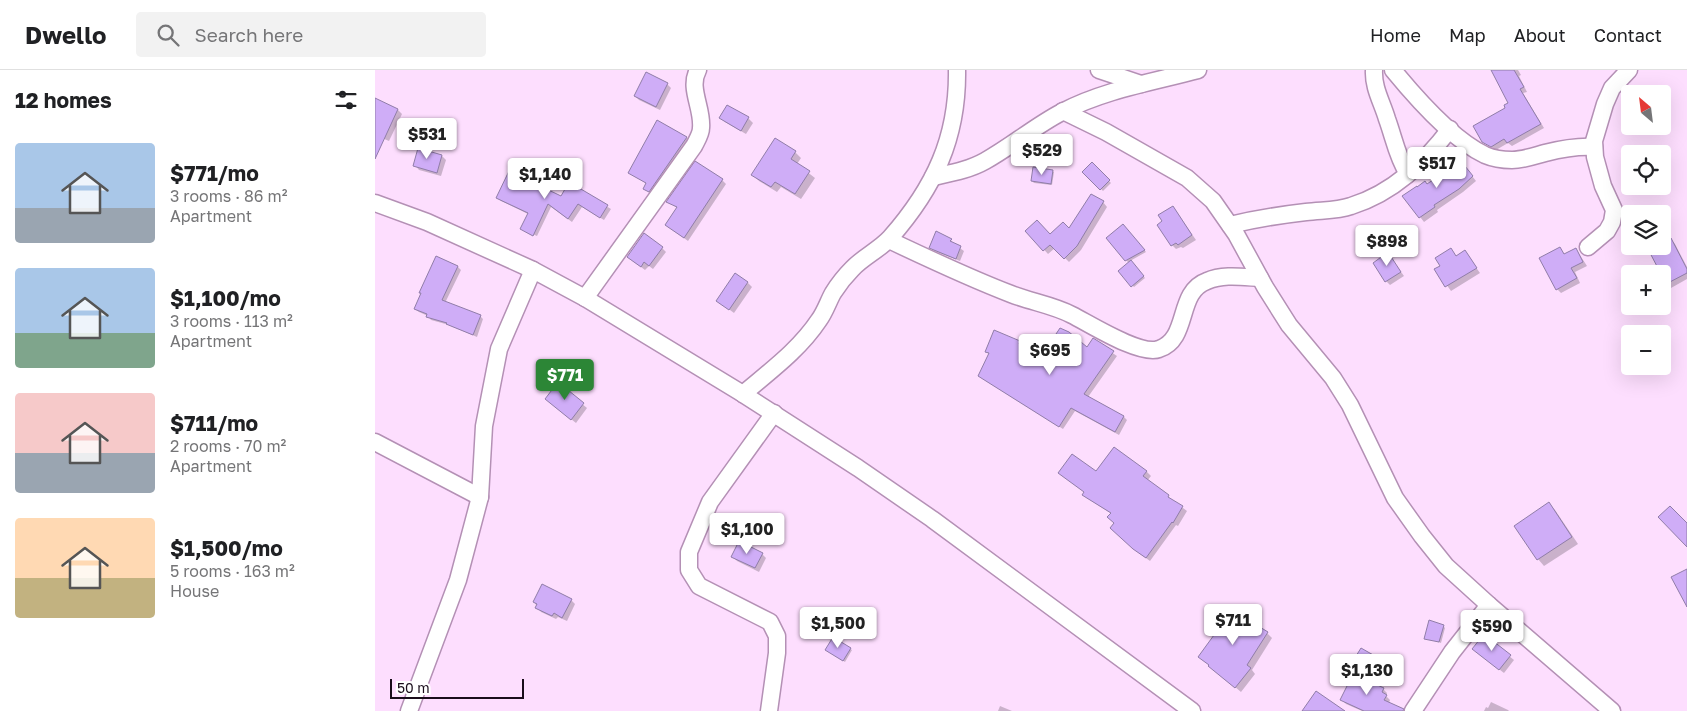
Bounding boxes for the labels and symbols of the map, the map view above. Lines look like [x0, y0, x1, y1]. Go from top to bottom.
north arrow [1621, 85, 1671, 135]
pin: $531 [397, 118, 457, 160]
pin: $529 [1012, 134, 1072, 176]
pin: $517 [1407, 146, 1467, 189]
pin: $1,140 [504, 158, 586, 200]
pin: $898 [1357, 224, 1417, 267]
pin: $695 [1020, 334, 1080, 376]
pin: $771 [535, 358, 595, 401]
pin: $1,100 [706, 512, 788, 555]
pin: $711 [1203, 604, 1263, 646]
pin: $1,500 [797, 606, 879, 649]
pin: $590 [1462, 610, 1522, 652]
pin: $1,130 [1326, 654, 1408, 696]
scale bar [390, 676, 524, 699]

